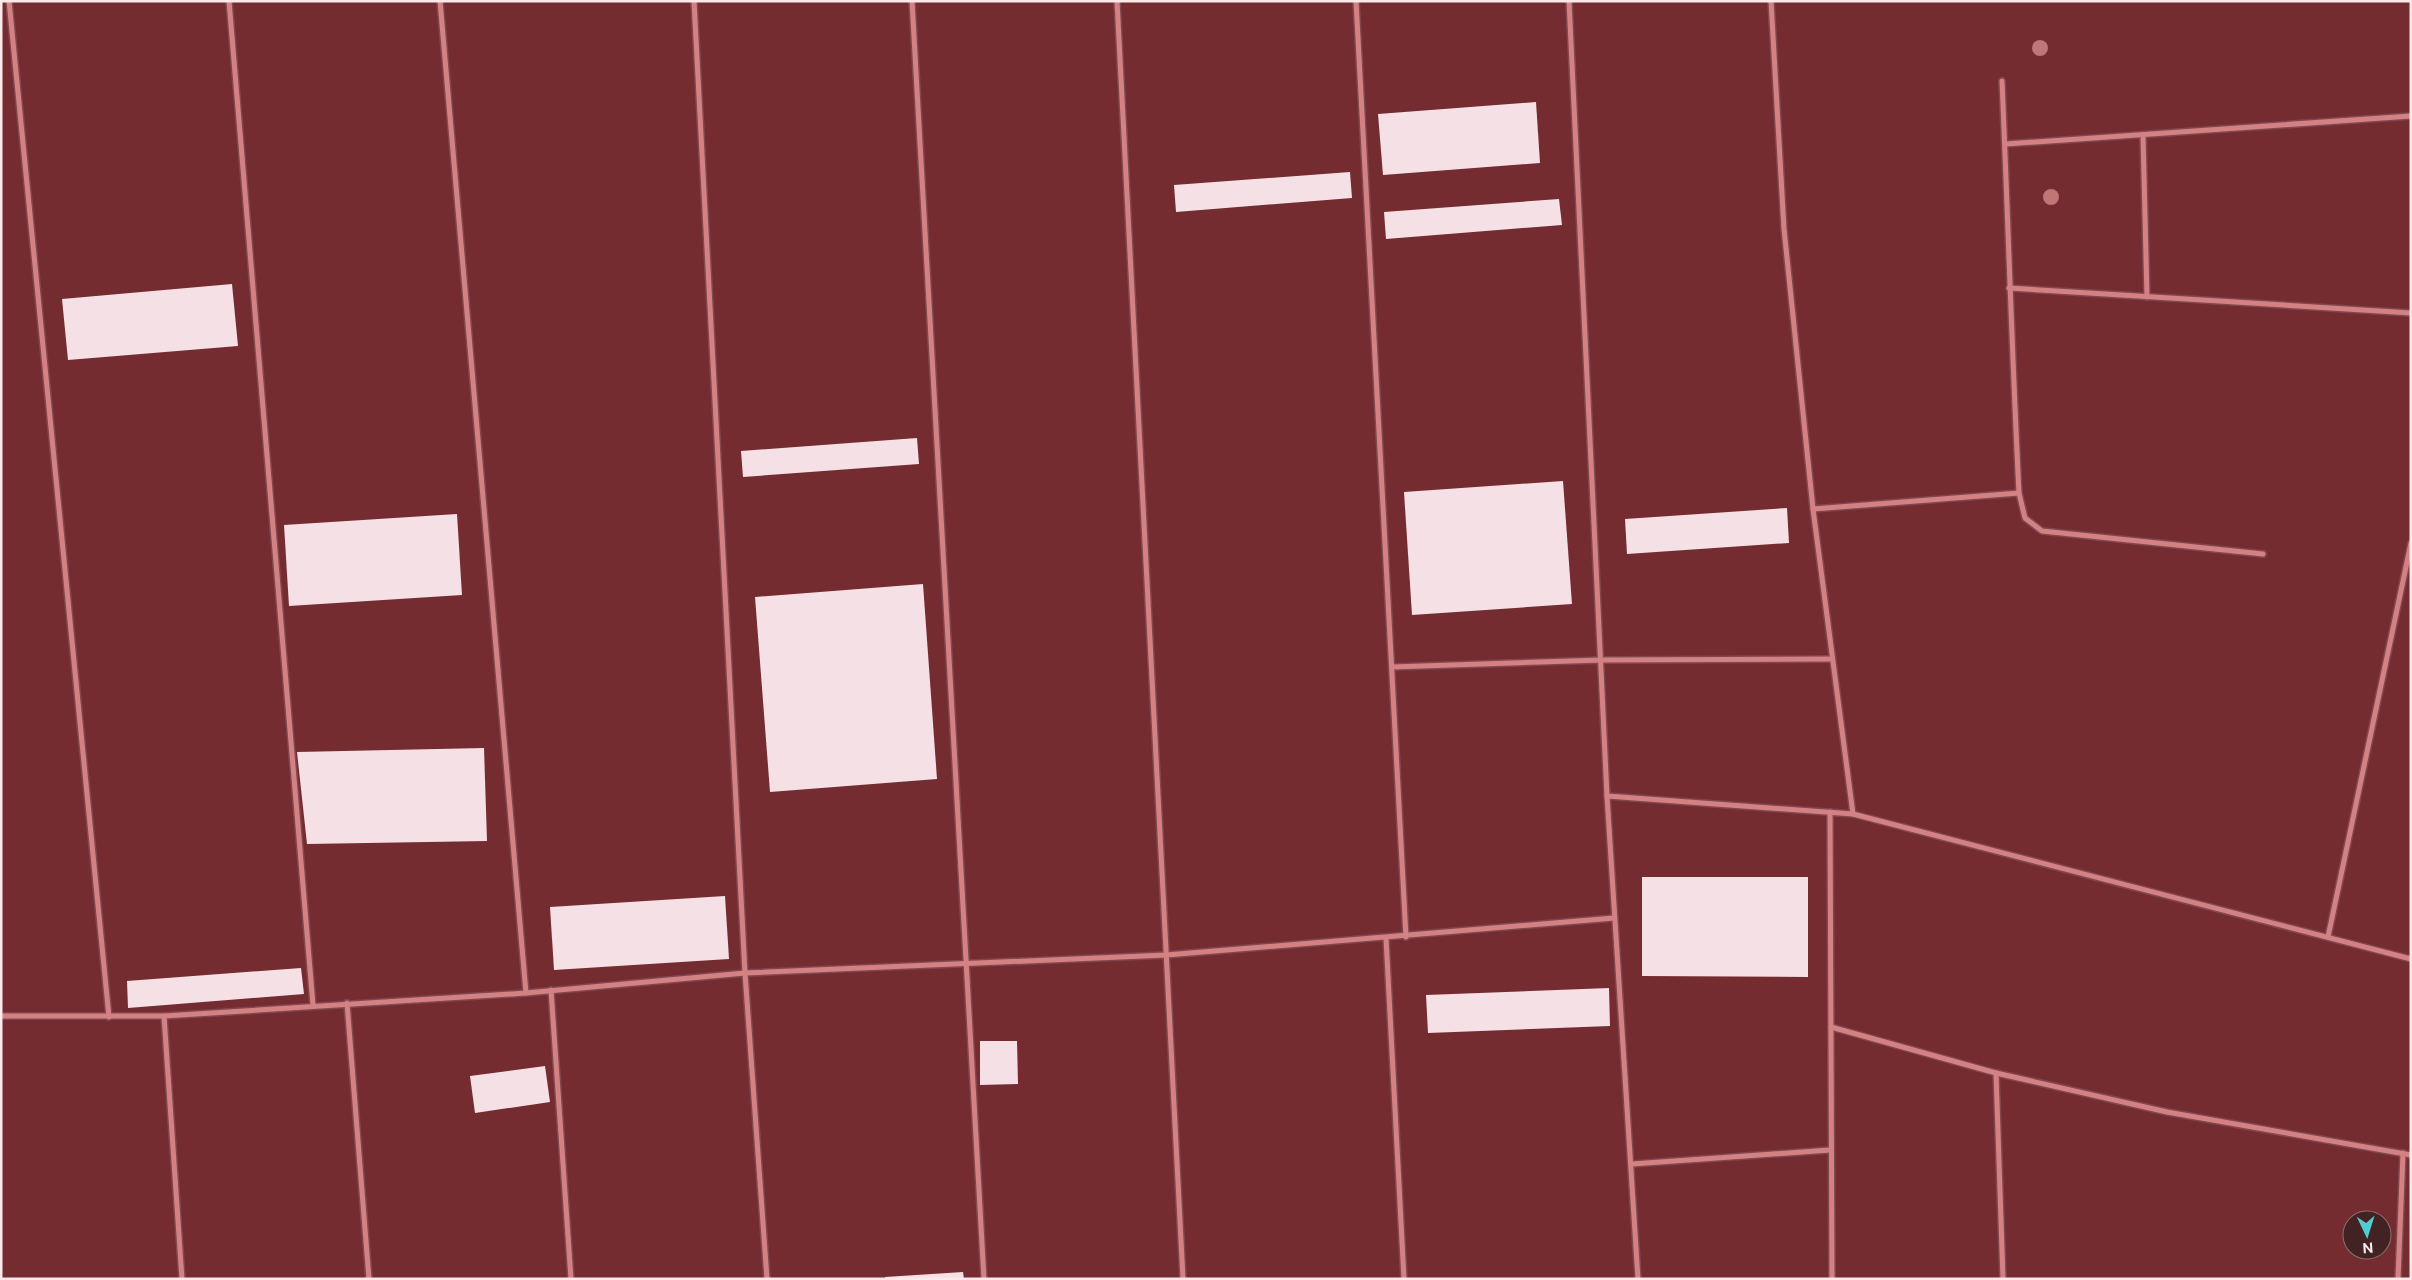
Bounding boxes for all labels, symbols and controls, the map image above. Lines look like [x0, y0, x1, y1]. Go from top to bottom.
north arrow [2342, 1210, 2392, 1260]
text: N [2362, 1240, 2374, 1256]

